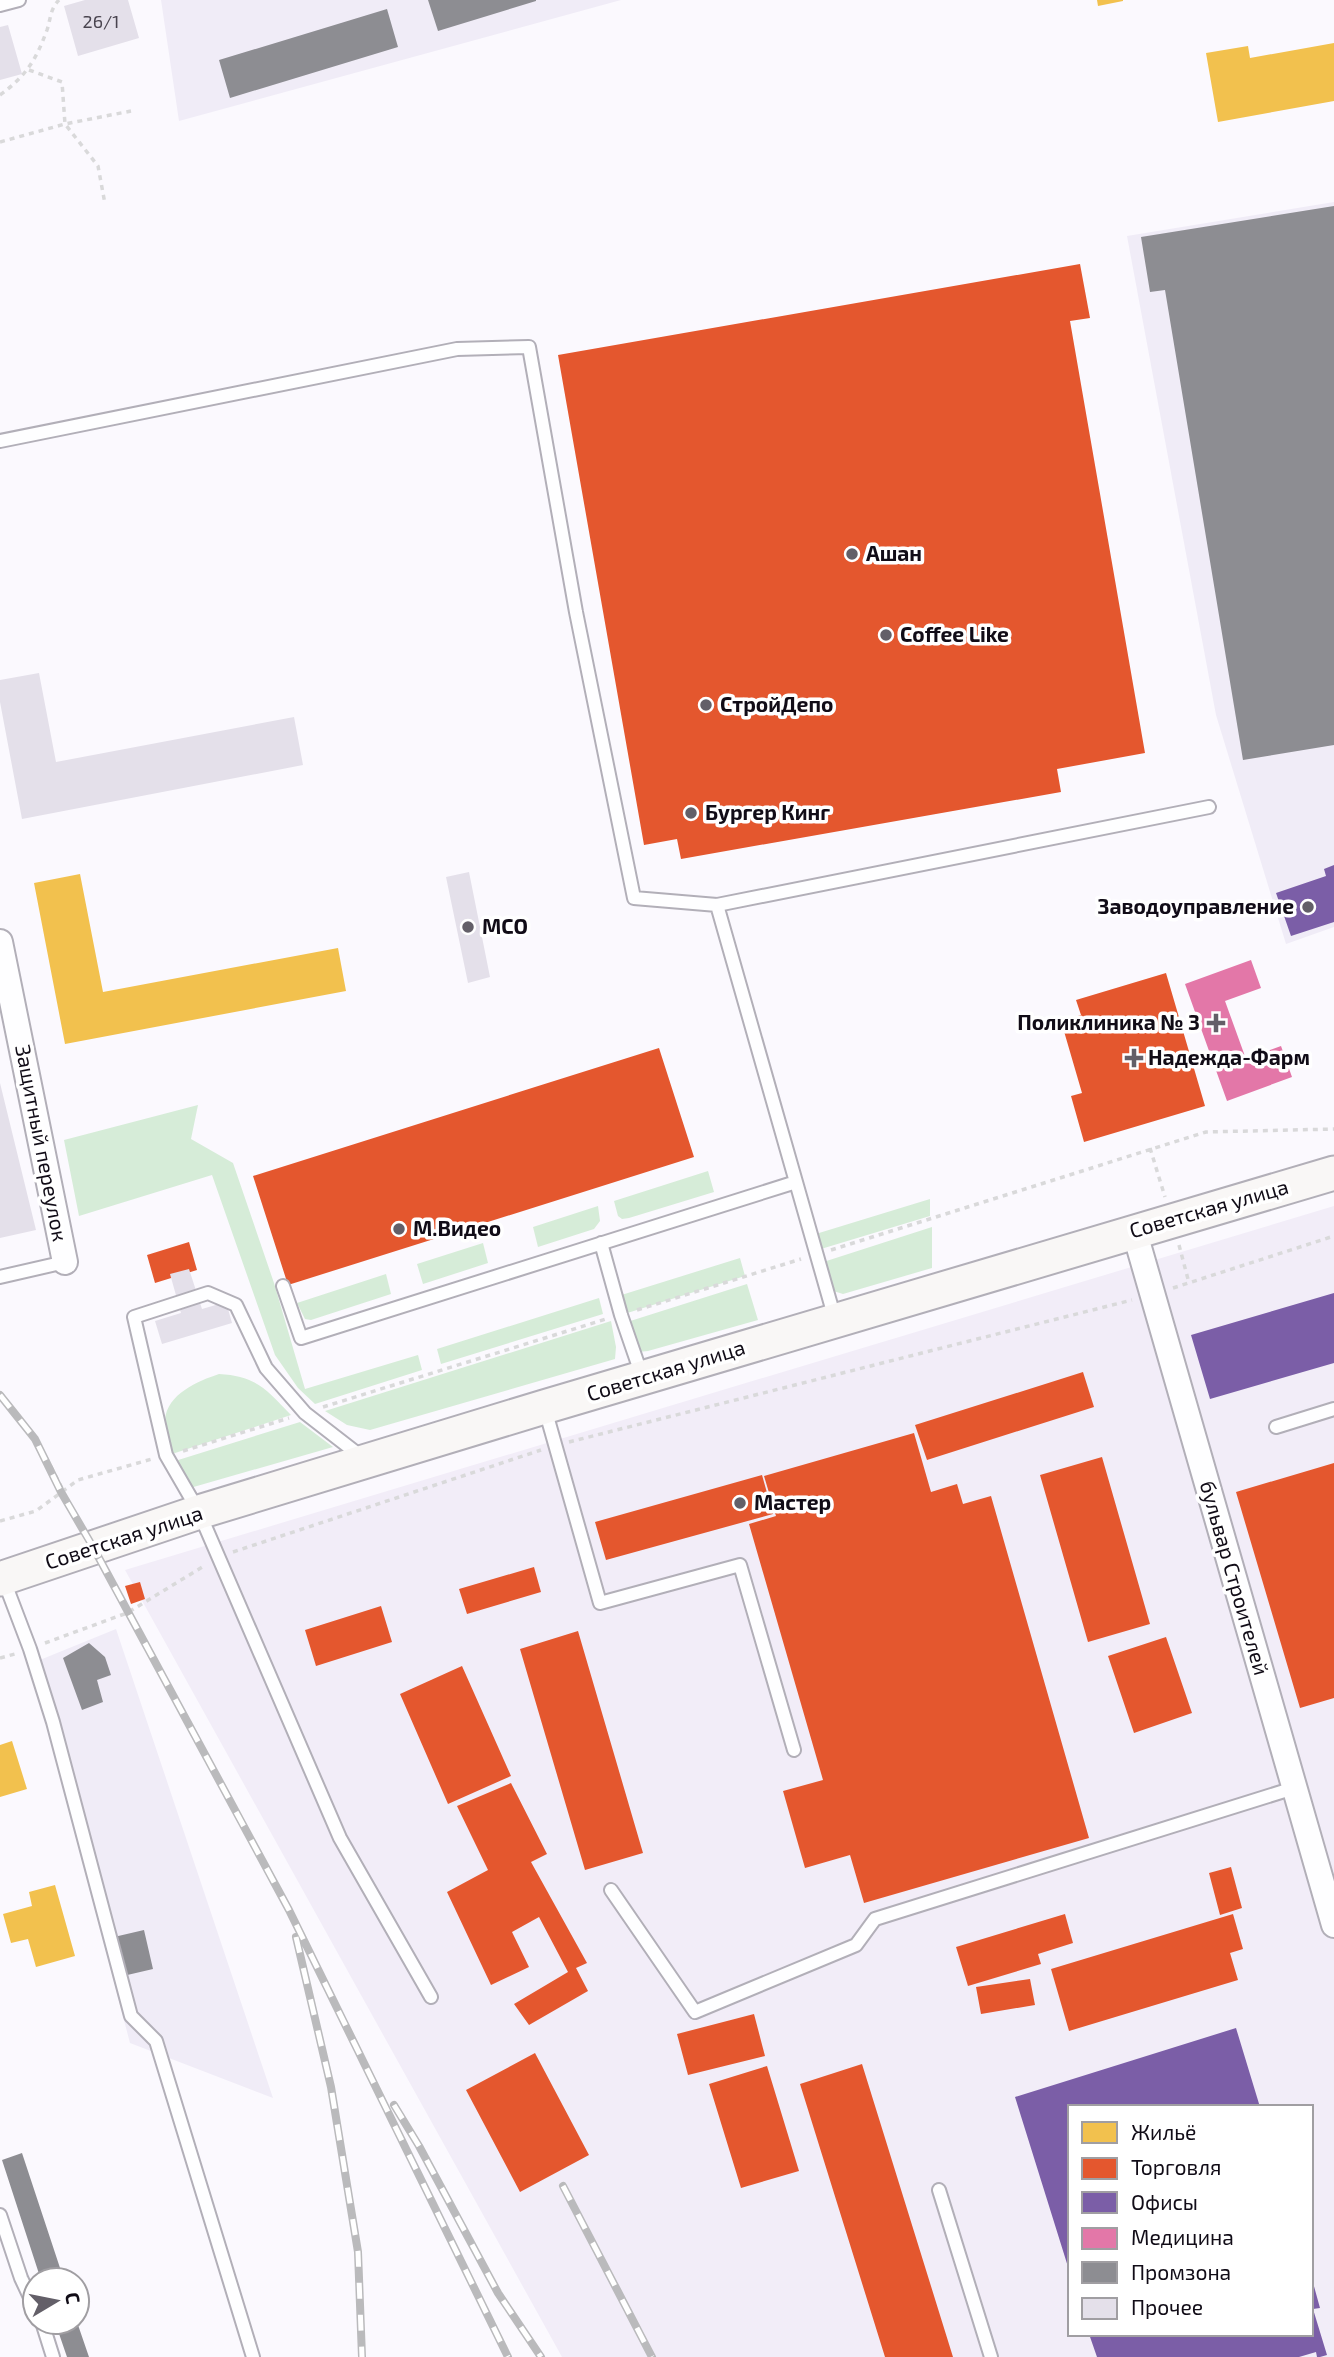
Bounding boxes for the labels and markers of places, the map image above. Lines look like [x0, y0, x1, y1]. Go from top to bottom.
place label: Ашан [866, 540, 922, 565]
marker: Ашан [844, 546, 860, 562]
place label: Coffee Like [900, 621, 1009, 646]
marker: Coffee Like [878, 627, 894, 643]
place label: СтройДепо [720, 691, 833, 716]
marker: СтройДепо [698, 697, 714, 713]
place label: Бургер Кинг [705, 799, 830, 824]
marker: Бургер Кинг [683, 805, 699, 821]
place label: Заводоуправление [1098, 893, 1294, 918]
marker: Заводоуправление [1300, 899, 1316, 915]
place label: МСО [482, 913, 528, 938]
marker: МСО [460, 919, 476, 935]
place label: Поликлиника № 3 [1017, 1009, 1200, 1034]
marker: Поликлиника № 3 [1206, 1013, 1226, 1033]
place label: Надежда-Фарм [1148, 1044, 1310, 1069]
marker: Надежда-Фарм [1126, 1050, 1142, 1066]
place label: М.Видео [413, 1215, 501, 1240]
marker: М.Видео [391, 1221, 407, 1237]
place label: Мастер [754, 1489, 831, 1514]
marker: Мастер [732, 1495, 748, 1511]

